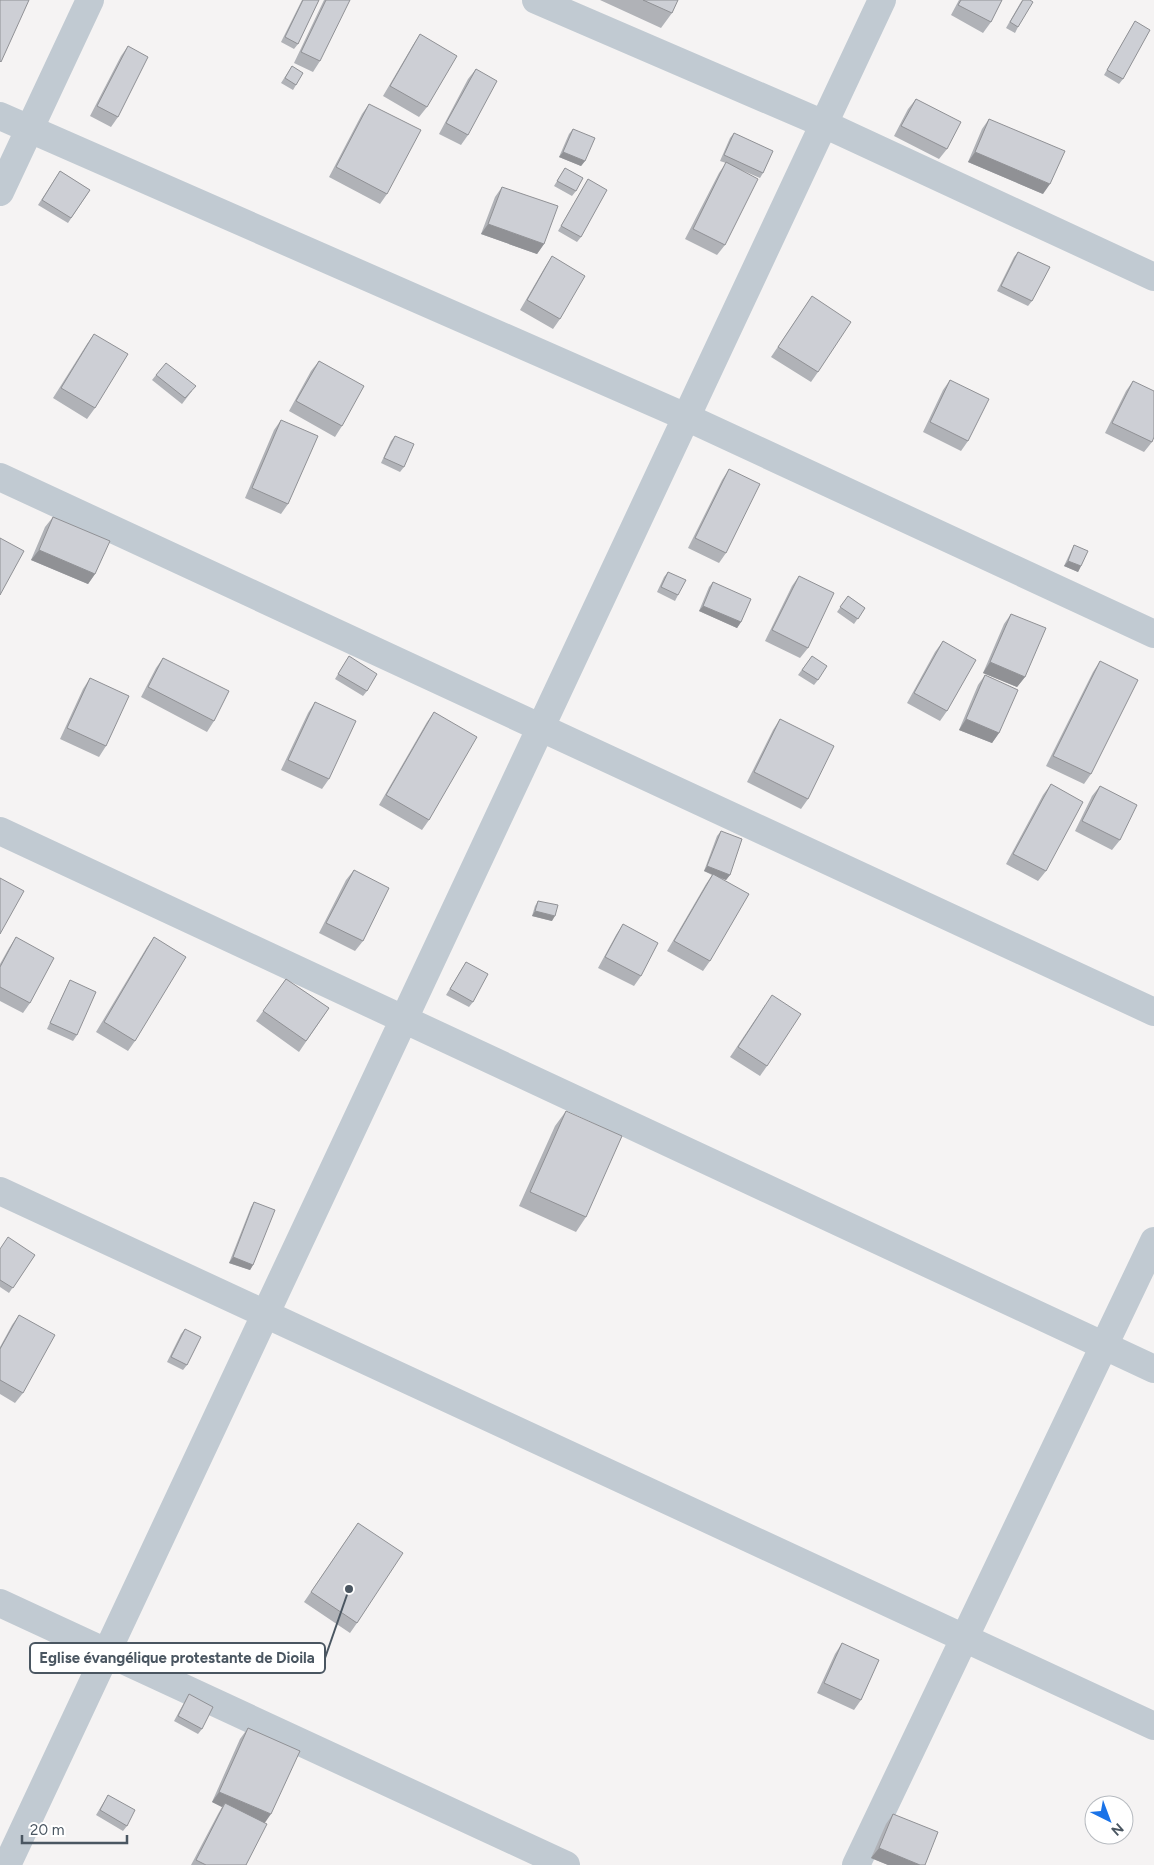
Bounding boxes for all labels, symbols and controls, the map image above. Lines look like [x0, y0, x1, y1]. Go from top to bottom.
callout: Eglise évangélique protestante de Dioila [30, 1643, 325, 1673]
text: Eglise évangélique protestante de Dioila [39, 1649, 315, 1667]
north arrow [1084, 1795, 1134, 1845]
scale bar [22, 1812, 128, 1844]
text: N [1108, 1819, 1127, 1839]
text: 20 m [30, 1821, 64, 1839]

